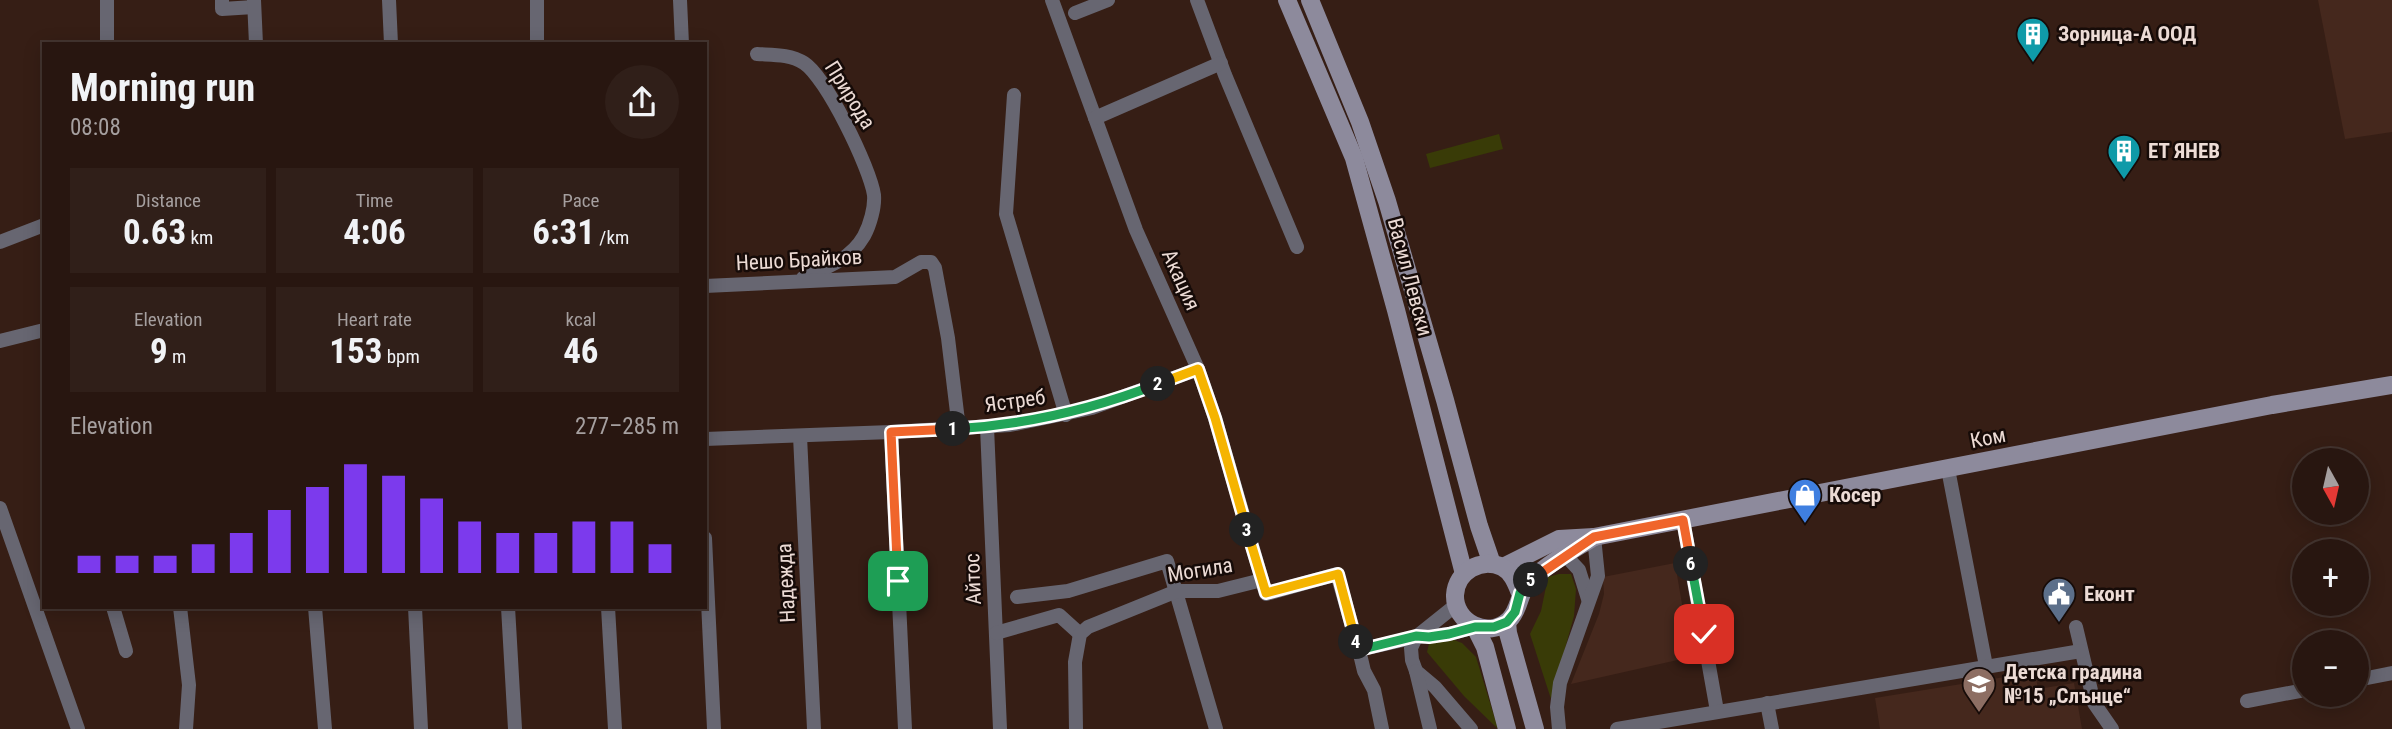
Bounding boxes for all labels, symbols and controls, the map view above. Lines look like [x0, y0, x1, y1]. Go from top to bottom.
building icon: Зорница-А ООД [2014, 15, 2052, 64]
place label: Зорница-А ООД [2058, 22, 2196, 46]
street label: Природа [820, 57, 880, 133]
button: share [605, 65, 679, 139]
text: Morning run [70, 66, 255, 110]
text: 08:08 [70, 114, 121, 141]
building icon: ЕТ ЯНЕВ [2105, 132, 2143, 181]
place label: ЕТ ЯНЕВ [2148, 139, 2220, 163]
text: Distance [135, 189, 201, 212]
text: Time [356, 189, 393, 212]
text: Pace [562, 189, 599, 212]
text: 0.63 [123, 212, 186, 253]
text: 4:06 [343, 212, 406, 253]
text: 6:31 [532, 212, 595, 253]
street label: Васил Левски [1383, 215, 1437, 339]
text: km [186, 226, 213, 249]
text: /km [595, 226, 629, 249]
street label: Нешо Брайков [735, 245, 863, 275]
street label: Акация [1157, 246, 1205, 314]
text: Elevation [134, 308, 202, 331]
text: Heart rate [337, 308, 412, 331]
text: kcal [566, 308, 596, 331]
text: 9 [150, 331, 168, 372]
text: 153 [329, 331, 382, 372]
text: 46 [563, 331, 599, 372]
text: m [168, 345, 186, 368]
text: bpm [382, 345, 420, 368]
pin: 2 [1140, 366, 1176, 402]
text: 2 [1153, 372, 1162, 395]
street label: Ястреб [983, 385, 1047, 417]
pin: 1 [936, 412, 970, 446]
text: Elevation [70, 413, 153, 440]
text: 277–285 m [575, 413, 679, 440]
text: 1 [948, 417, 957, 440]
street label: Ком [1968, 423, 2008, 453]
north arrow [2292, 448, 2370, 525]
map controls [2292, 448, 2369, 707]
shop icon: Косер [1786, 476, 1824, 525]
place label: Косер [1829, 483, 1881, 507]
pin: 3 [1230, 512, 1264, 548]
text: 3 [1242, 518, 1251, 541]
button: + [2292, 539, 2369, 616]
street label: Надежда [772, 543, 800, 623]
pin: 6 [1674, 546, 1708, 582]
pin [868, 551, 928, 611]
text: 6 [1686, 552, 1695, 575]
street label: Айтос [960, 553, 986, 605]
street label: Могила [1166, 553, 1234, 587]
icon: arrive [879, 562, 917, 600]
pin: 5 [1514, 562, 1548, 598]
text: 5 [1526, 568, 1535, 591]
public building icon: Еконт [2040, 575, 2078, 624]
place label: Еконт [2084, 582, 2135, 606]
pin [1674, 604, 1734, 664]
icon: check [1685, 615, 1723, 653]
pin: 4 [1338, 624, 1374, 660]
text: 4 [1351, 630, 1360, 653]
button: − [2292, 630, 2369, 707]
place label: Детска градина №15 „Слънце“ [2004, 660, 2142, 708]
school or university icon: Детска градина №15 „Слънце“ [1960, 665, 1998, 714]

